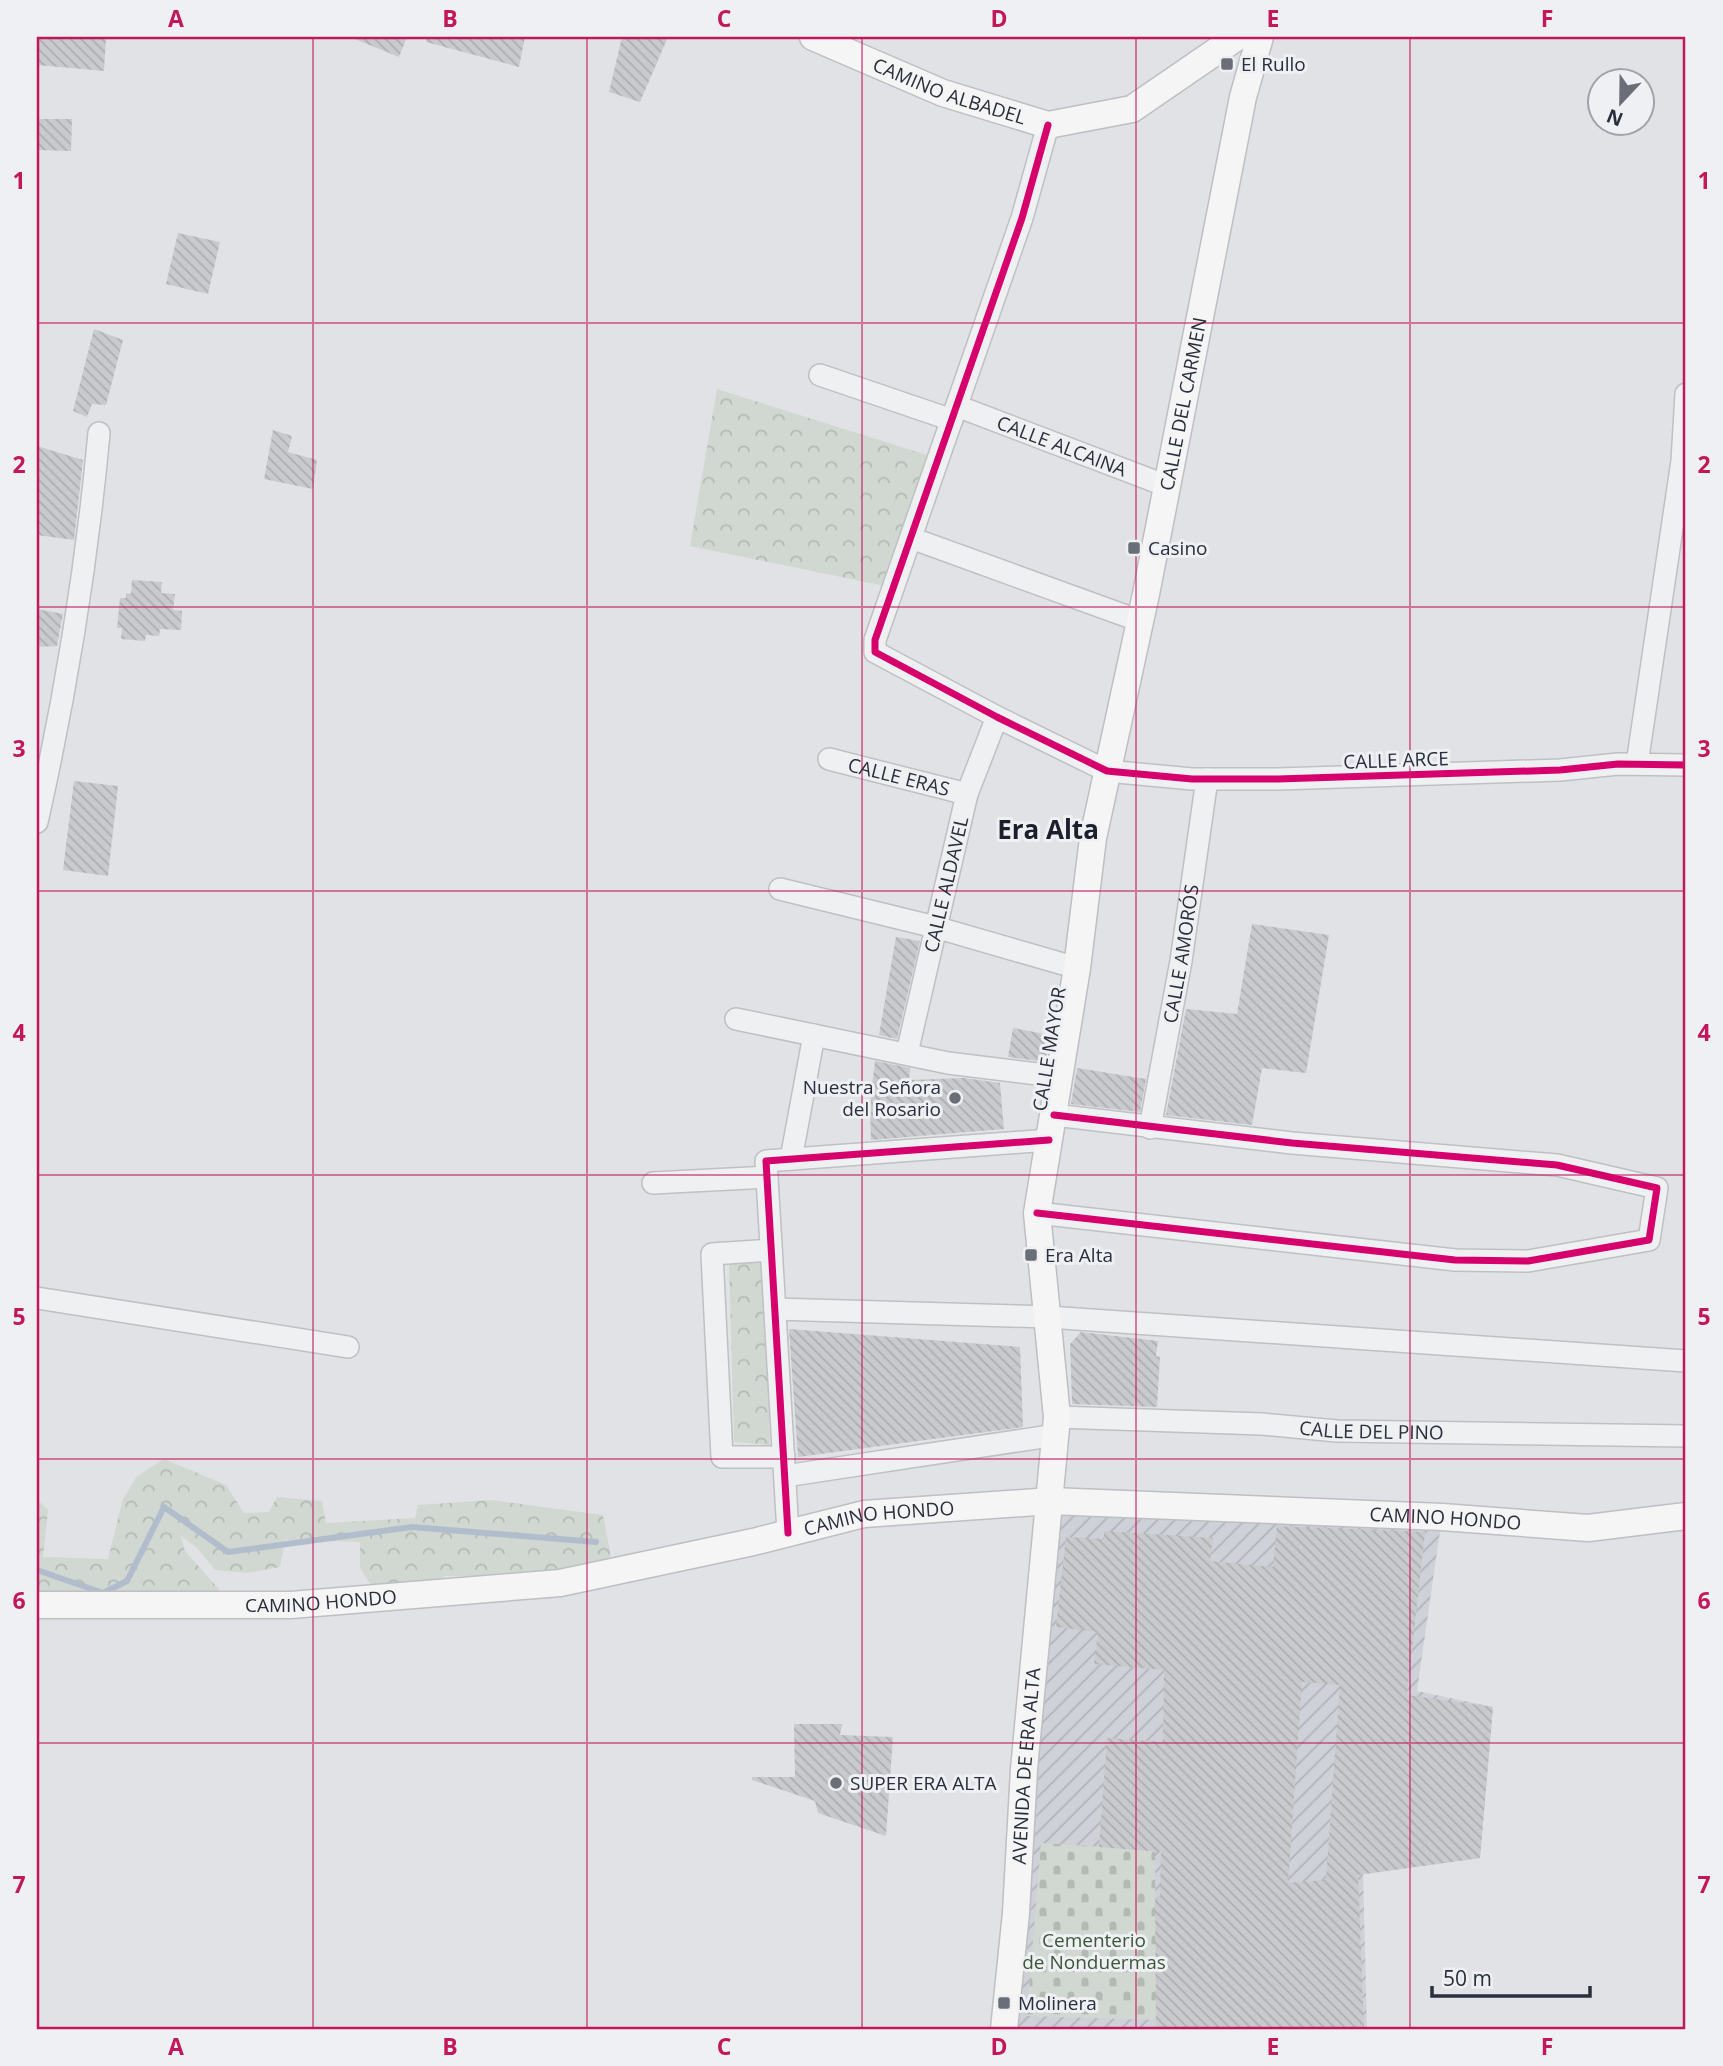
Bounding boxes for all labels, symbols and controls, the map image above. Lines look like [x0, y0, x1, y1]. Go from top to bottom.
text: A [168, 2, 184, 34]
text: B [442, 2, 458, 34]
text: C [717, 2, 731, 34]
text: D [990, 2, 1008, 34]
text: E [1267, 2, 1279, 34]
text: F [1541, 2, 1553, 34]
street label: CAMINO ALBADEL [869, 51, 1029, 131]
place label: El Rullo [1241, 51, 1306, 77]
marker: El Rullo [1219, 56, 1235, 72]
north arrow [1586, 66, 1656, 136]
text: N [1603, 103, 1627, 133]
text: 1 [12, 164, 26, 196]
text: 1 [1697, 164, 1711, 196]
street label: CALLE DEL CARMEN [1153, 315, 1213, 493]
street label: CALLE ALCAINA [993, 409, 1130, 482]
text: 2 [12, 448, 26, 480]
text: 2 [1697, 448, 1711, 480]
place label: Casino [1148, 535, 1207, 561]
marker: Casino [1126, 540, 1142, 556]
text: 3 [12, 732, 26, 764]
text: 3 [1697, 732, 1711, 764]
street label: CALLE ARCE [1343, 745, 1449, 775]
street label: CALLE ERAS [845, 751, 952, 802]
district label: Era Alta [997, 811, 1099, 847]
street label: CALLE ALDAVEL [918, 814, 974, 955]
street label: CALLE AMORÓS [1157, 883, 1205, 1025]
street label: CALLE MAYOR [1026, 985, 1072, 1113]
text: 4 [12, 1016, 26, 1048]
text: 4 [1697, 1016, 1711, 1048]
place label: Nuestra Señora del Rosario [803, 1074, 941, 1122]
marker: Nuestra Señora del Rosario [947, 1090, 963, 1106]
place label: Era Alta [1045, 1242, 1113, 1268]
marker: Era Alta [1023, 1247, 1039, 1263]
text: 5 [12, 1300, 26, 1332]
text: 5 [1697, 1300, 1711, 1332]
street label: CALLE DEL PINO [1298, 1415, 1444, 1446]
street label: CAMINO HONDO [801, 1495, 955, 1542]
street label: CAMINO HONDO [1369, 1501, 1522, 1536]
street label: CAMINO HONDO [245, 1583, 398, 1618]
text: 6 [12, 1584, 26, 1616]
text: 6 [1697, 1584, 1711, 1616]
street label: AVENIDA DE ERA ALTA [1006, 1666, 1046, 1865]
place label: SUPER ERA ALTA [850, 1770, 997, 1796]
marker: SUPER ERA ALTA [828, 1775, 844, 1791]
text: 7 [12, 1868, 26, 1900]
text: 7 [1697, 1868, 1711, 1900]
park label: Cementerio de Nonduermas [1022, 1927, 1166, 1975]
scale bar [1432, 1954, 1590, 1998]
text: 50 m [1443, 1964, 1492, 1992]
place label: Molinera [1018, 1990, 1097, 2016]
marker: Molinera [996, 1995, 1012, 2011]
text: A [168, 2030, 184, 2062]
text: B [442, 2030, 458, 2062]
text: C [717, 2030, 731, 2062]
text: D [990, 2030, 1008, 2062]
text: E [1267, 2030, 1279, 2062]
text: F [1541, 2030, 1553, 2062]

